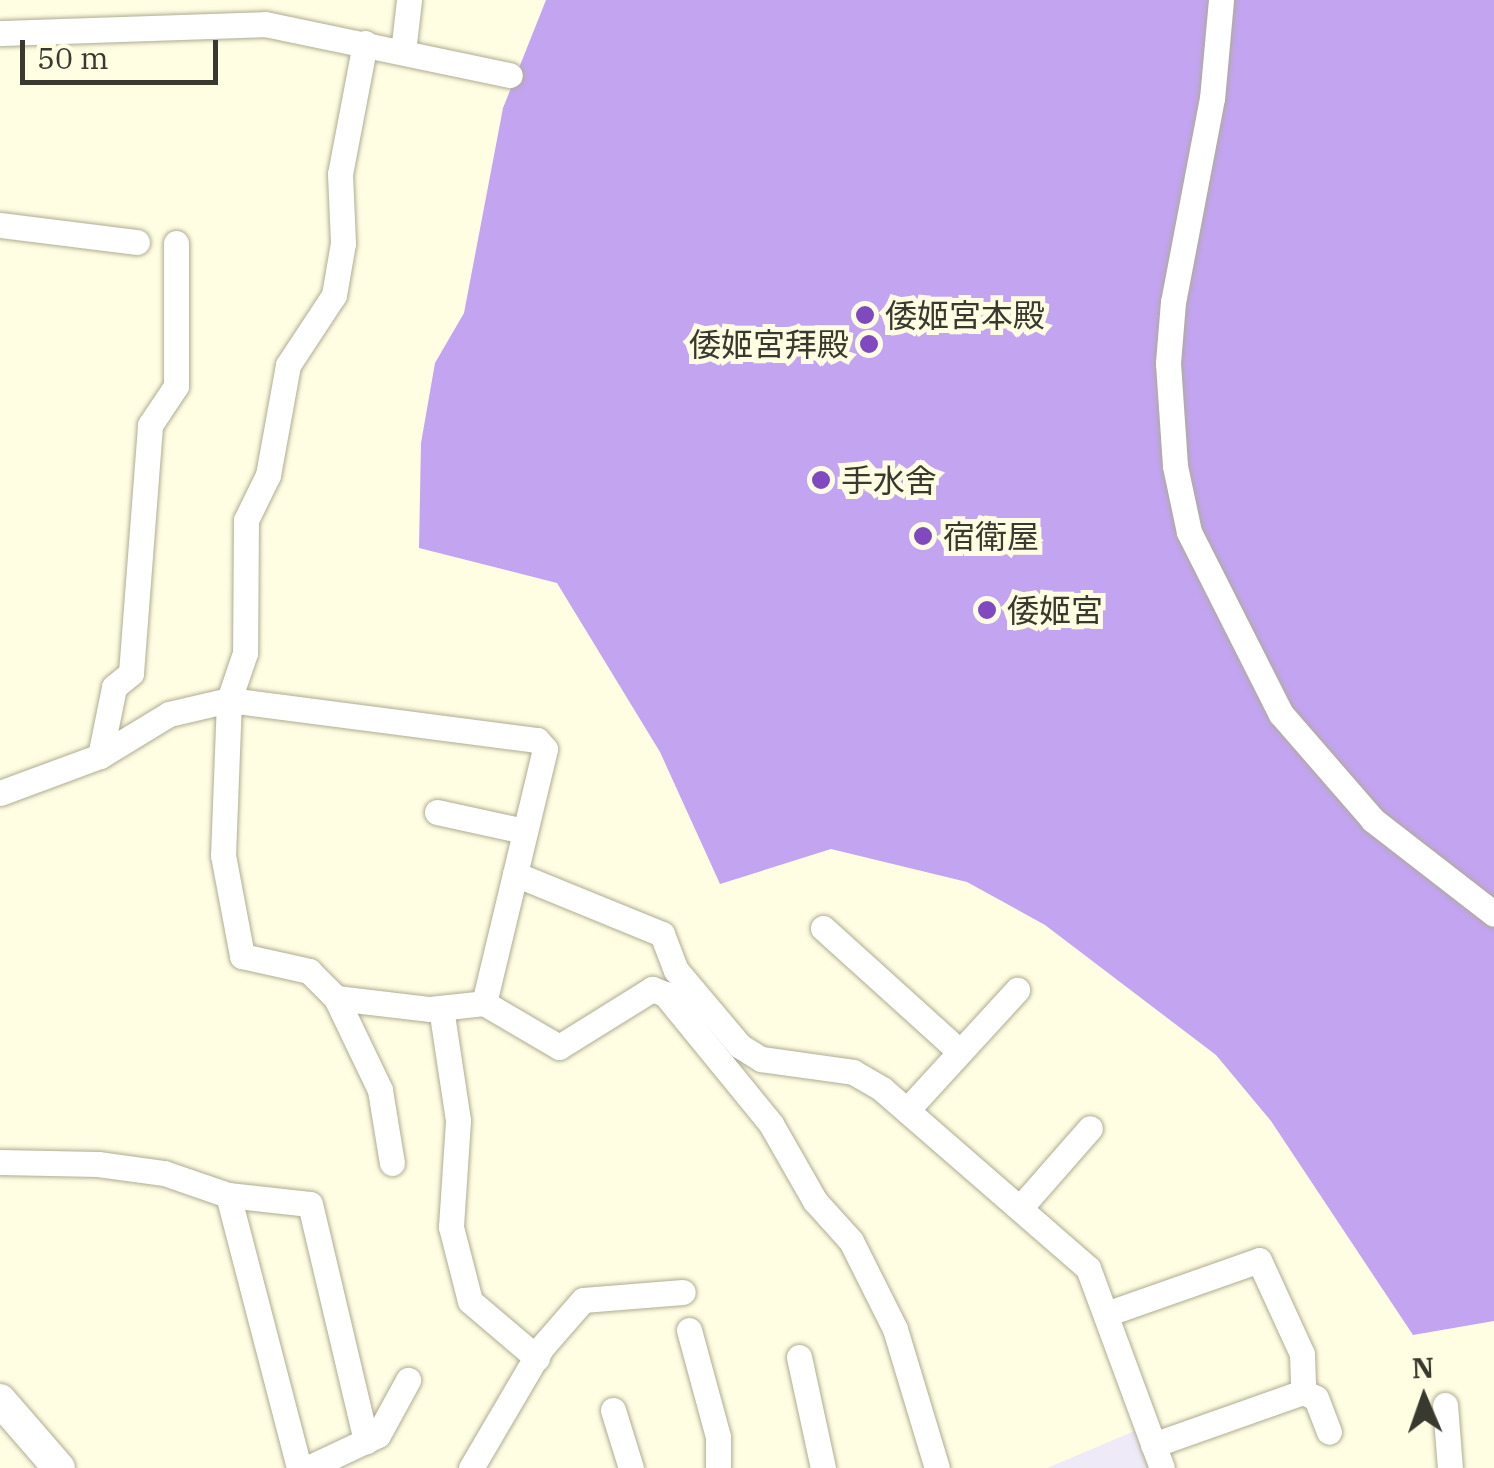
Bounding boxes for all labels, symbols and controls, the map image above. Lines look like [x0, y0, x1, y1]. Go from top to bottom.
scale bar [25, 20, 222, 82]
text: 50 m [37, 38, 109, 77]
place label: 倭姬宮本殿 [885, 296, 1045, 334]
marker: 倭姬宮本殿 [854, 304, 876, 326]
place label: 倭姬宮拜殿 [689, 325, 849, 363]
marker: 倭姬宮拜殿 [858, 333, 880, 355]
place label: 手水舍 [841, 461, 937, 499]
marker: 手水舍 [810, 469, 832, 491]
place label: 宿衛屋 [943, 517, 1039, 555]
marker: 宿衛屋 [912, 525, 934, 547]
place label: 倭姬宮 [1007, 591, 1103, 629]
marker: 倭姬宮 [976, 599, 998, 621]
north arrow [1374, 1348, 1474, 1448]
text: N [1411, 1349, 1435, 1386]

